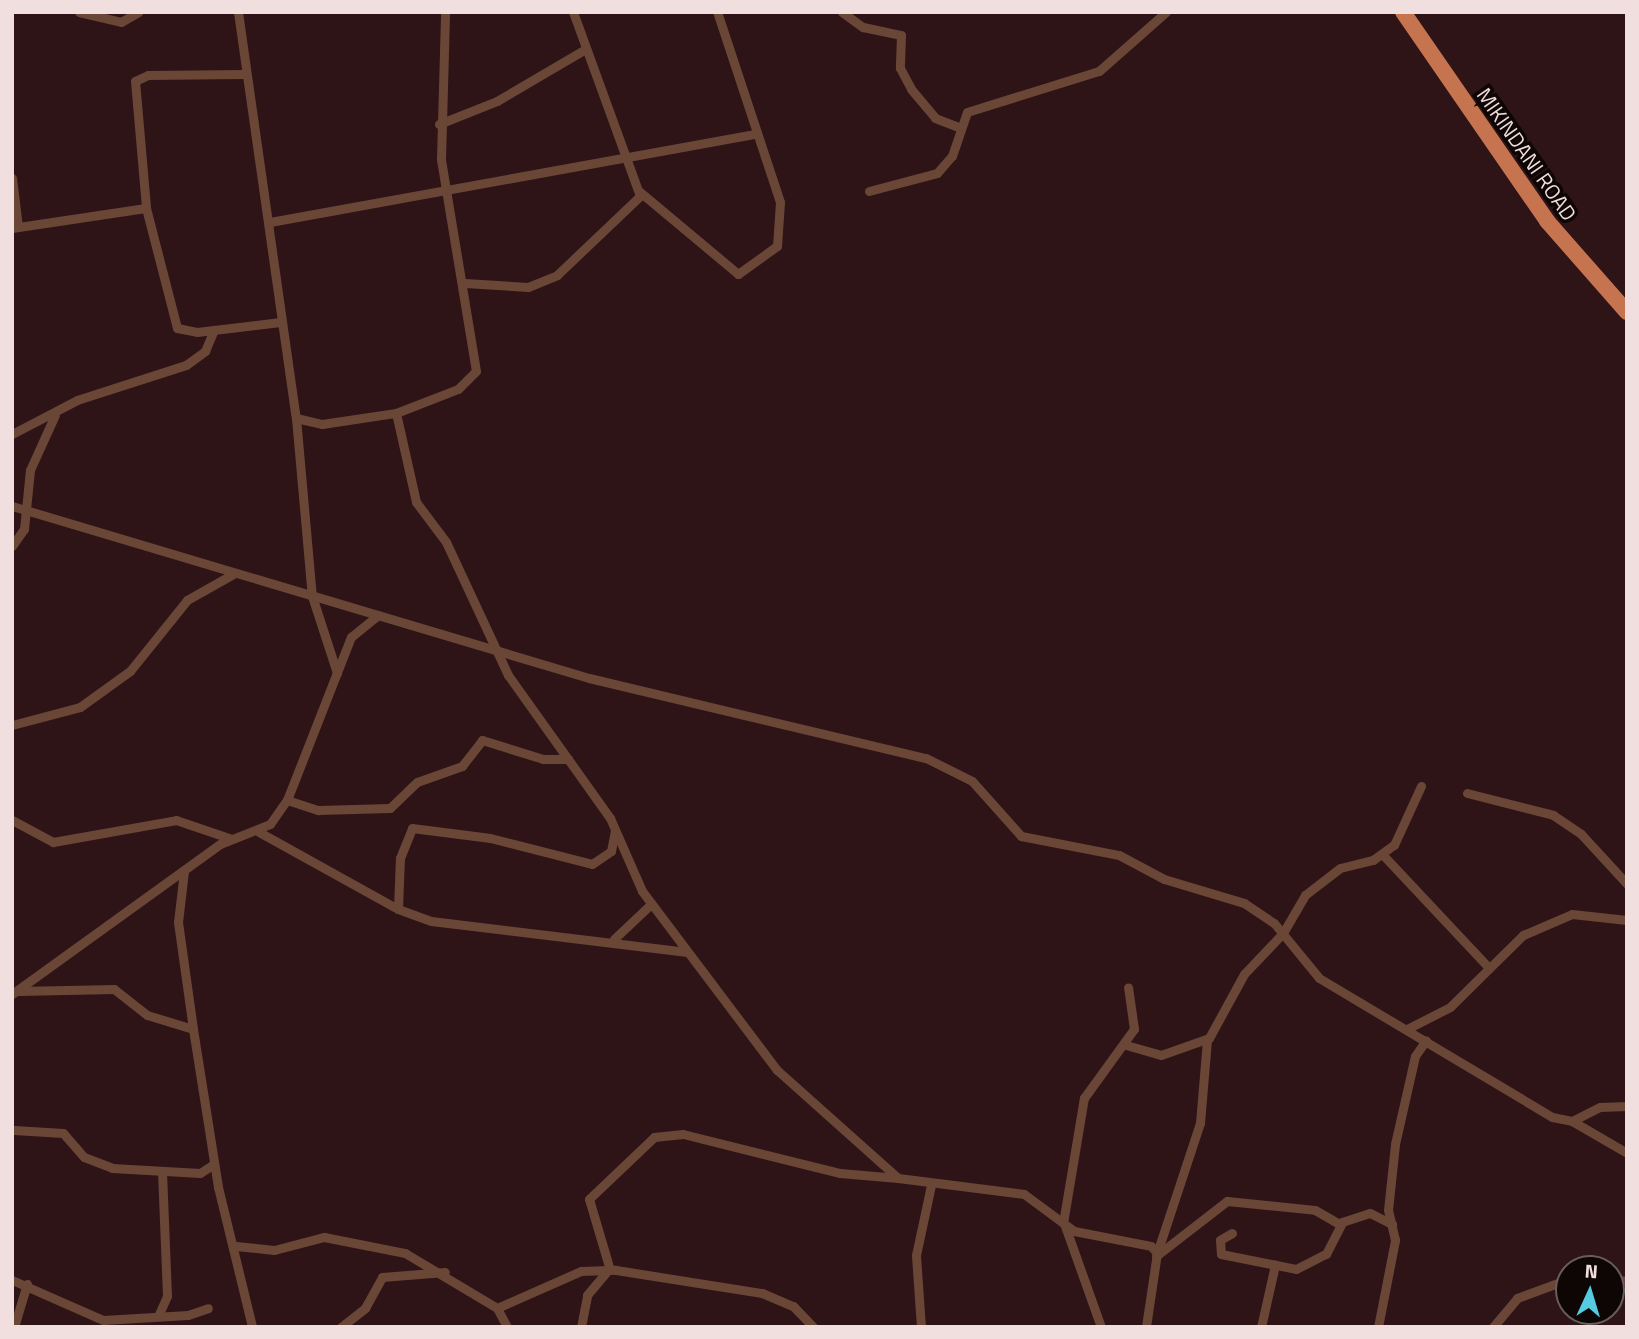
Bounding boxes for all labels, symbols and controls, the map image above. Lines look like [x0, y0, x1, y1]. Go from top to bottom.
street label: MIKINDANI ROAD [1472, 83, 1582, 225]
north arrow [1555, 1255, 1625, 1325]
text: N [1584, 1256, 1599, 1285]

